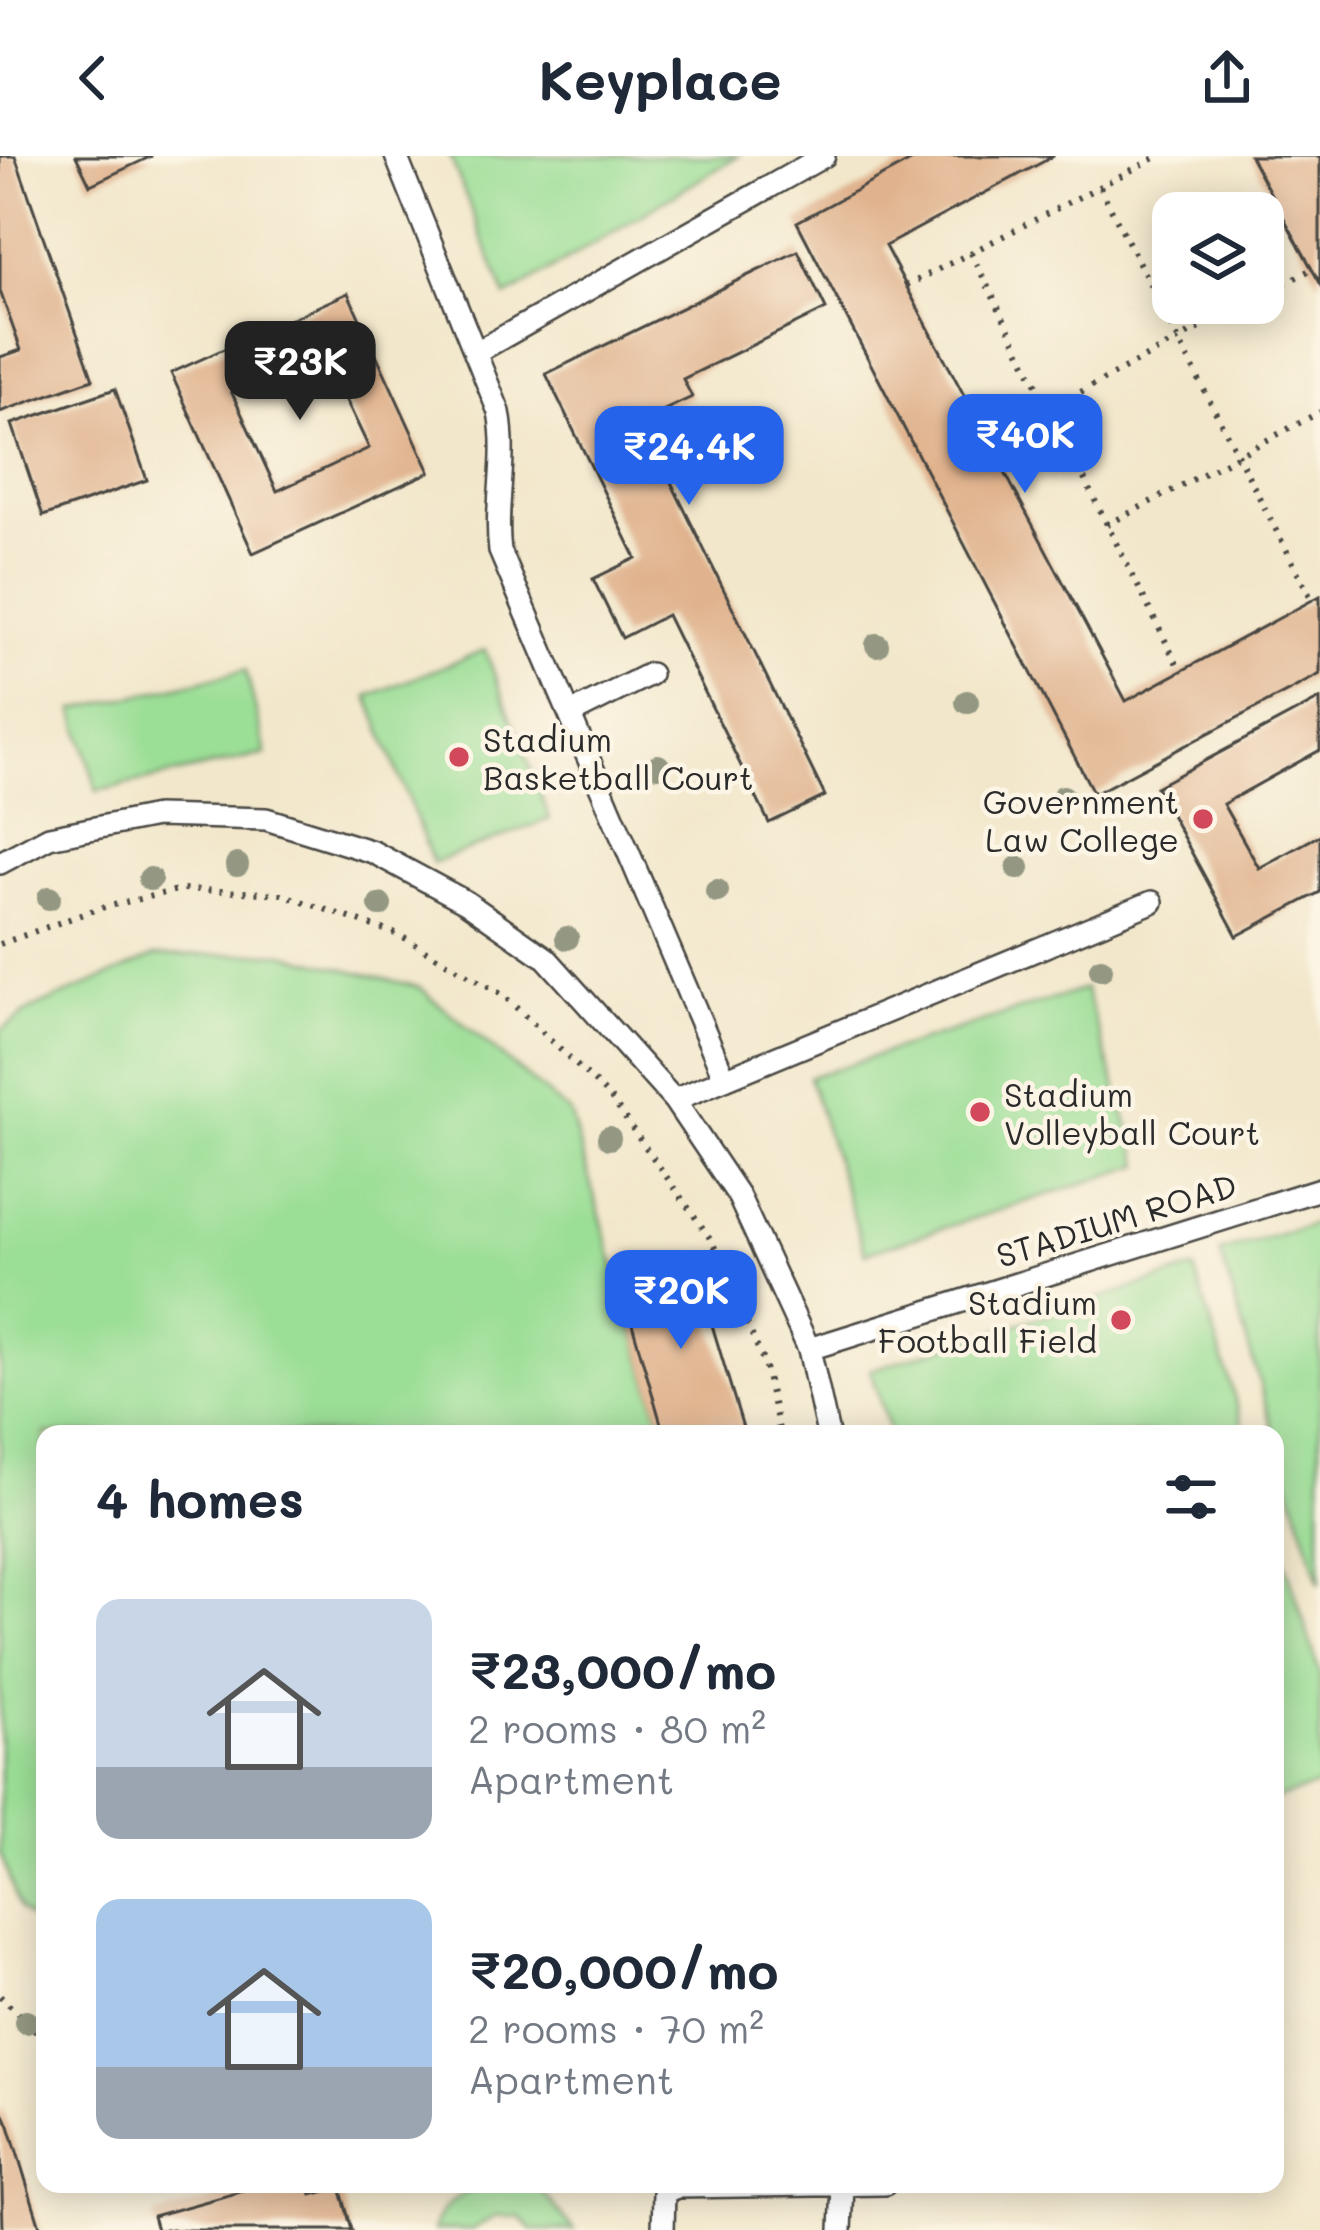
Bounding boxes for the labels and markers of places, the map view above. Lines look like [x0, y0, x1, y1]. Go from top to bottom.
pin: ₹23K [229, 321, 371, 423]
pin: ₹40K [954, 394, 1096, 496]
pin: ₹24.4K [591, 406, 787, 508]
place label: Stadium Basketball Court [483, 717, 754, 798]
marker: Stadium Basketball Court [446, 744, 472, 770]
place label: Government Law College [983, 779, 1179, 860]
marker: Government Law College [1190, 806, 1216, 832]
place label: Stadium Volleyball Court [1004, 1072, 1260, 1154]
marker: Stadium Volleyball Court [967, 1099, 993, 1125]
pin: ₹20K [610, 1250, 752, 1352]
place label: Stadium Football Field [878, 1280, 1097, 1361]
marker: Stadium Football Field [1108, 1307, 1134, 1333]

